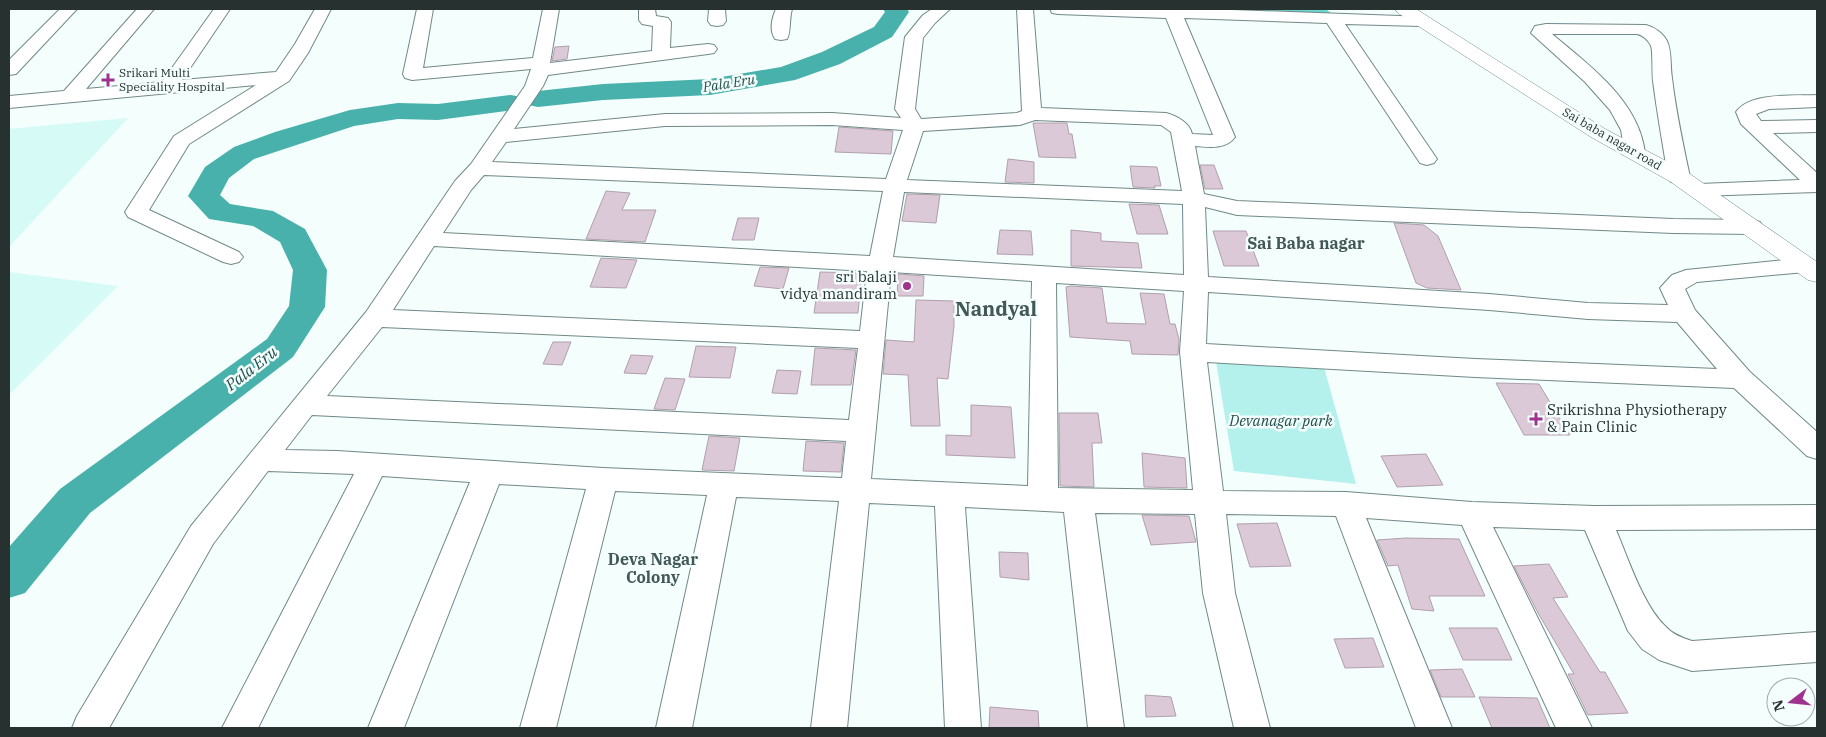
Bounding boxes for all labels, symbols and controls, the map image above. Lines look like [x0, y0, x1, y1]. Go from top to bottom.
place label: Srikari Multi Speciality Hospital [119, 65, 225, 94]
water label: Pala Eru [701, 70, 756, 96]
marker: Srikari Multi Speciality Hospital [101, 73, 115, 87]
street label: Sai baba nagar road [1560, 104, 1664, 173]
district label: Sai Baba nagar [1247, 233, 1365, 253]
place label: sri balaji vidya mandiram [781, 267, 897, 303]
marker: sri balaji vidya mandiram [901, 280, 913, 292]
district label: Nandyal [955, 295, 1037, 322]
water label: Pala Eru [220, 342, 281, 395]
place label: Srikrishna Physiotherapy & Pain Clinic [1547, 400, 1727, 436]
park label: Devanagar park [1228, 411, 1333, 430]
marker: Srikrishna Physiotherapy & Pain Clinic [1529, 412, 1543, 426]
district label: Deva Nagar Colony [608, 549, 698, 587]
north arrow [1766, 677, 1816, 727]
text: N [1768, 698, 1789, 713]

